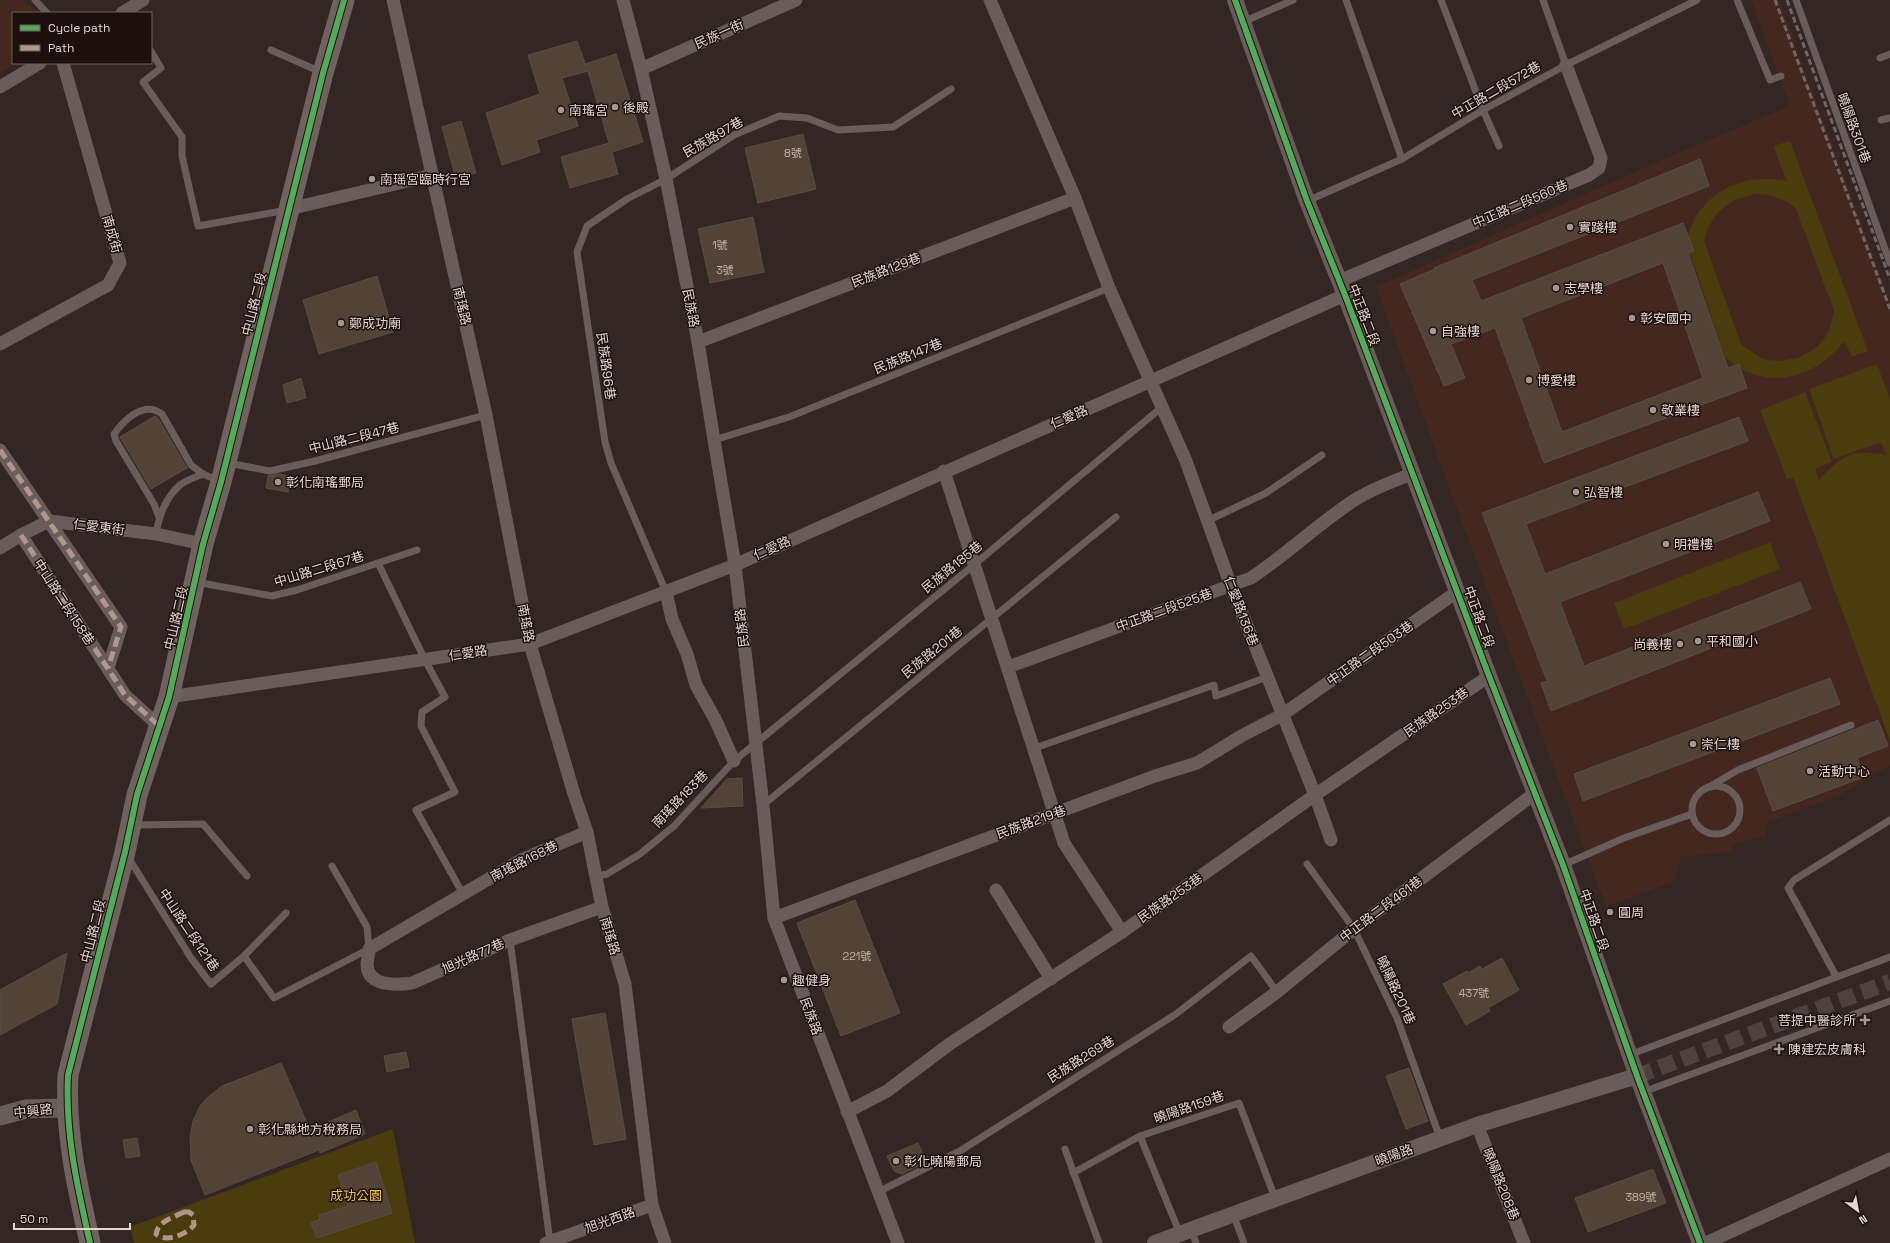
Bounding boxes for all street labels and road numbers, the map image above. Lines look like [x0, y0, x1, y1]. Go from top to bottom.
street label: 民族一街 [692, 16, 746, 52]
street label: 中正路二段572巷 [1448, 57, 1544, 123]
street label: 曉陽路301巷 [1833, 91, 1875, 165]
street label: 民族路97巷 [680, 113, 746, 161]
street label: 中正路二段560巷 [1470, 176, 1570, 232]
street label: 南成街 [98, 213, 126, 255]
street label: 民族路129巷 [849, 249, 923, 291]
street label: 中山路二段 [238, 270, 270, 338]
street label: 中正路二段 [1344, 282, 1384, 348]
street label: 南瑤路 [449, 285, 475, 327]
street label: 民族路 [679, 287, 703, 329]
street label: 民族路96巷 [593, 331, 619, 401]
street label: 民族路147巷 [871, 335, 945, 377]
street label: 仁愛路 [1048, 402, 1090, 432]
street label: 中山路二段47巷 [307, 418, 401, 458]
street label: 仁愛東街 [72, 515, 126, 539]
street label: 仁愛路 [751, 532, 793, 564]
street label: 民族路185巷 [918, 537, 986, 597]
street label: 中山路二段67巷 [272, 547, 366, 591]
street label: 中山路二段158巷 [30, 556, 98, 648]
street label: 仁愛路136巷 [1220, 574, 1262, 648]
street label: 中山路二段 [160, 584, 192, 652]
street label: 中正路二段 [1460, 584, 1498, 650]
street label: 中正路二段525巷 [1113, 585, 1215, 635]
street label: 南瑤路 [514, 602, 538, 644]
street label: 民族路 [731, 608, 753, 648]
street label: 中正路二段503巷 [1323, 617, 1417, 689]
street label: 民族路201巷 [898, 622, 966, 682]
street label: 仁愛路 [447, 642, 489, 664]
street label: 民族路253巷 [1400, 683, 1472, 741]
street label: 南瑤路183巷 [648, 767, 712, 831]
street label: 民族路219巷 [994, 801, 1068, 843]
street label: 南瑤路168巷 [487, 837, 561, 885]
street label: 民族路253巷 [1134, 869, 1206, 927]
street label: 中正路二段461巷 [1336, 872, 1426, 946]
street label: 中山路二段121巷 [155, 885, 223, 975]
street label: 中正路二段 [1575, 886, 1613, 954]
street label: 中山路二段 [77, 897, 109, 965]
street label: 南瑤路 [596, 915, 624, 957]
street label: 旭光路77巷 [439, 935, 507, 977]
street label: 曉陽路201巷 [1373, 953, 1419, 1027]
street label: 民族路 [796, 995, 826, 1037]
street label: 民族路269巷 [1044, 1032, 1118, 1086]
street label: 曉陽路159巷 [1152, 1087, 1226, 1127]
street label: 中興路 [13, 1101, 53, 1121]
street label: 曉陽路 [1373, 1140, 1415, 1170]
street label: 曉陽路208巷 [1479, 1145, 1523, 1223]
street label: 旭光西路 [583, 1203, 637, 1237]

